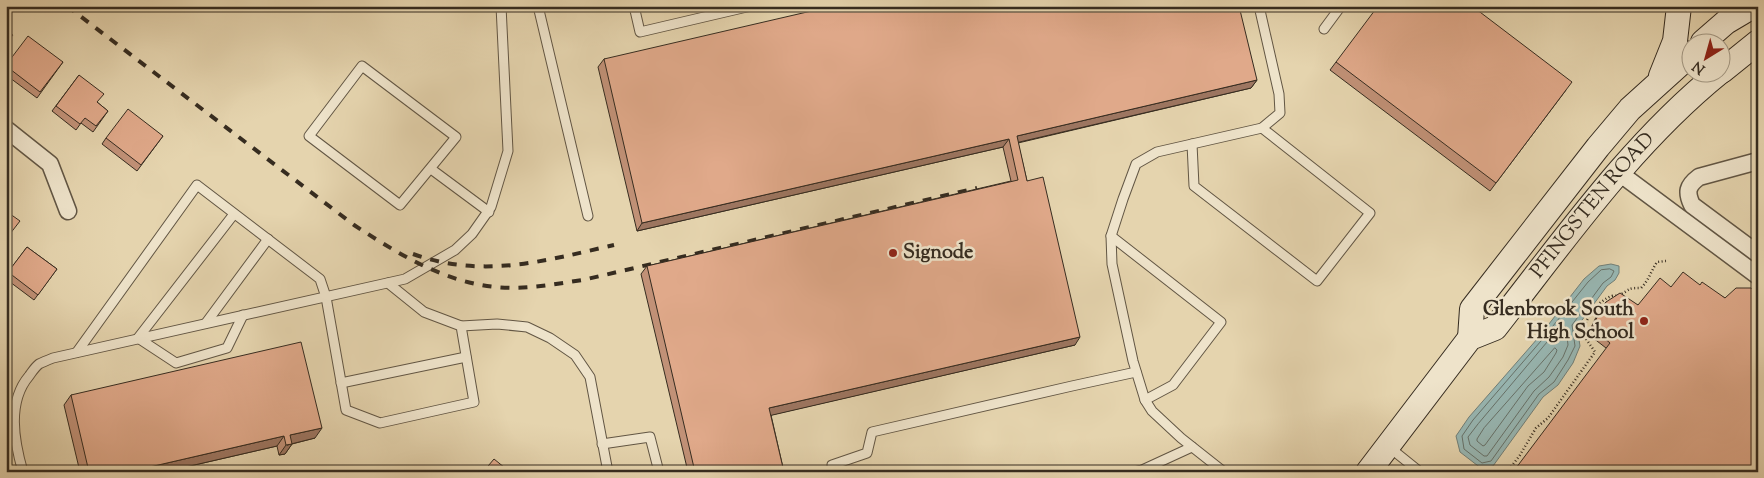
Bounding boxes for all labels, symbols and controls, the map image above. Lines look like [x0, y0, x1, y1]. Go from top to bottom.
north arrow [1682, 32, 1732, 82]
text: N [1689, 55, 1710, 78]
street label: PFINGSTEN ROAD [1524, 126, 1662, 285]
place label: Signode [903, 239, 973, 268]
marker: Signode [887, 247, 899, 259]
place label: Glenbrook South High School [1483, 296, 1634, 348]
marker: Glenbrook South High School [1638, 315, 1650, 327]

